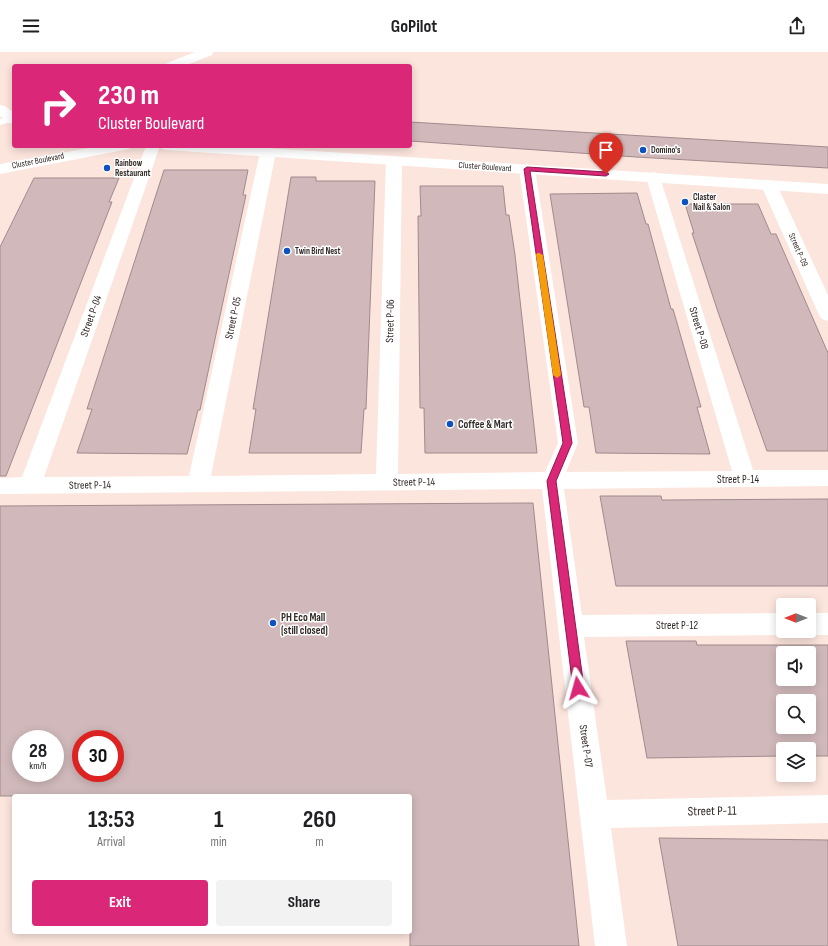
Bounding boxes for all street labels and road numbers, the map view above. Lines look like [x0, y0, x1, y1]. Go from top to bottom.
street label: Cluster Boulevard [11, 150, 65, 171]
street label: Cluster Boulevard [458, 160, 512, 174]
street label: Street P-09 [786, 232, 810, 268]
street label: Street P-04 [78, 293, 105, 338]
street label: Street P-05 [222, 296, 244, 340]
street label: Street P-06 [383, 299, 397, 343]
street label: Street P-08 [686, 305, 712, 351]
street label: Street P-14 [717, 473, 759, 486]
street label: Street P-14 [393, 475, 436, 489]
street label: Street P-14 [69, 478, 112, 492]
street label: Street P-12 [656, 619, 699, 632]
street label: Street P-07 [577, 724, 596, 769]
street label: Street P-11 [687, 803, 737, 819]

